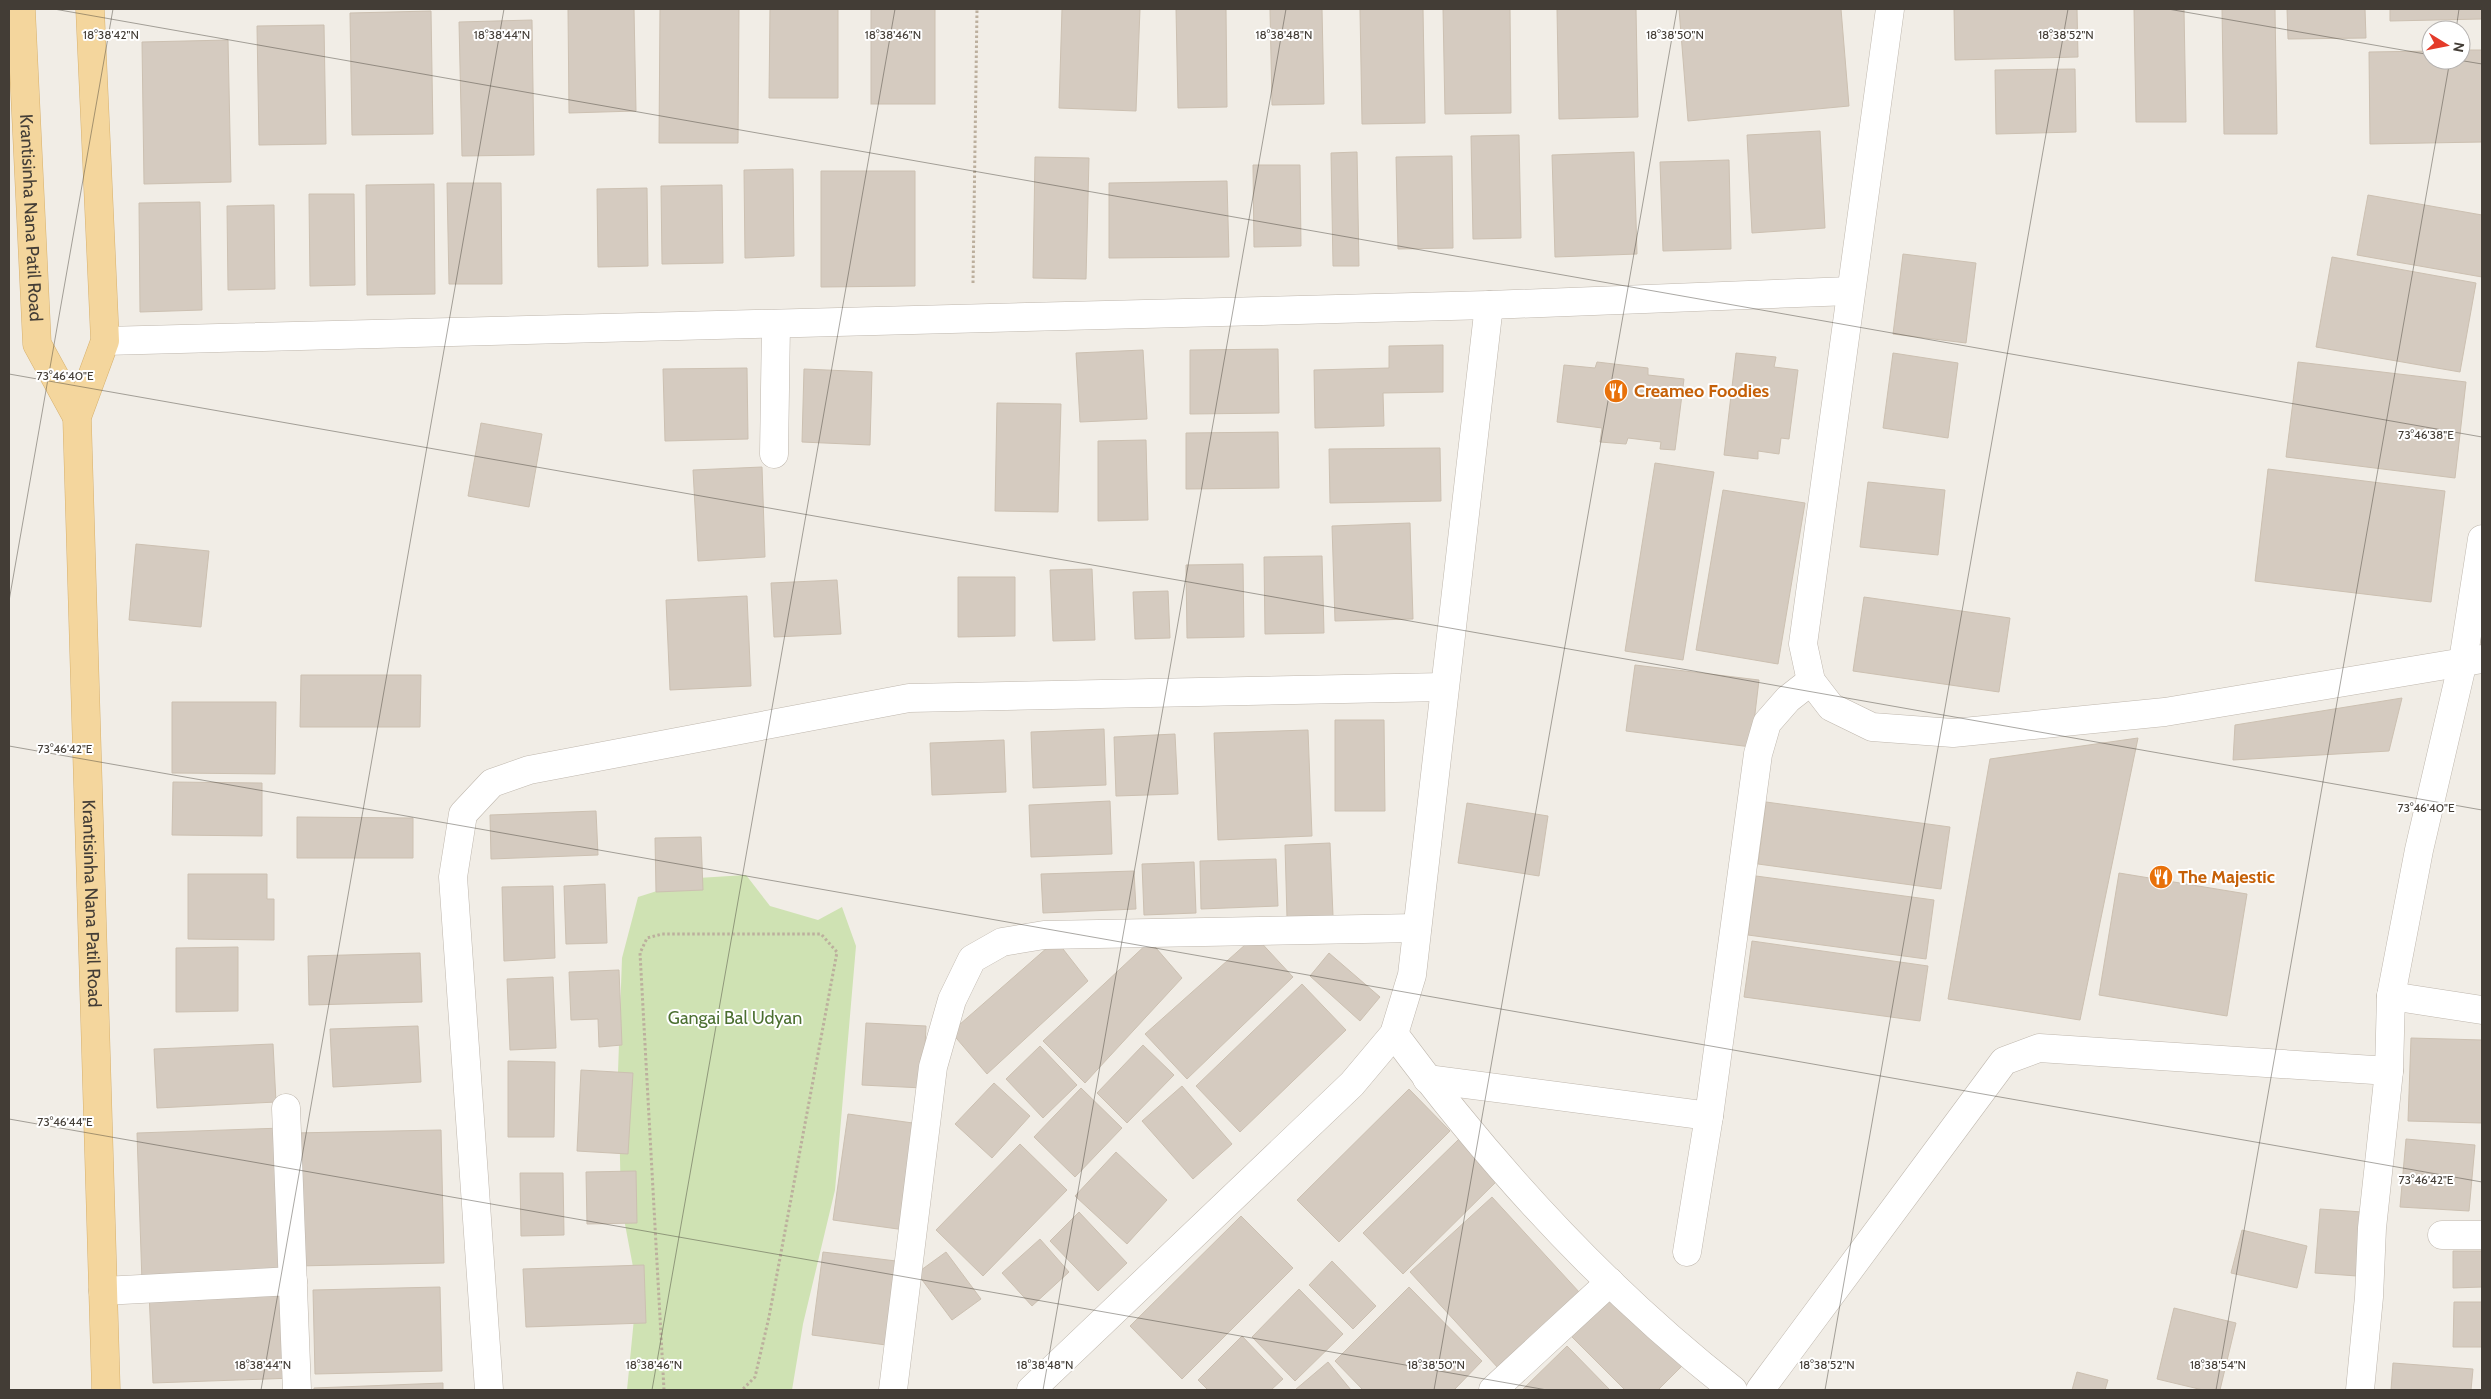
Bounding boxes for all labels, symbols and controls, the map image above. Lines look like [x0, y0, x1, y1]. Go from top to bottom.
north arrow [2421, 20, 2471, 70]
text: 18°38'42"N [83, 27, 139, 42]
text: 18°38'44"N [474, 27, 530, 42]
text: 18°38'46"N [865, 27, 921, 42]
text: 18°38'48"N [1256, 27, 1312, 42]
text: 18°38'50"N [1646, 27, 1704, 42]
text: 18°38'52"N [2038, 27, 2094, 42]
text: N [2449, 41, 2469, 54]
street label: Krantisinha Nana Patil Road [15, 113, 47, 322]
text: 73°46'40"E [36, 368, 94, 383]
restaurant icon: Creameo Foodies [1603, 378, 1629, 404]
place label: Creameo Foodies [1634, 380, 1769, 402]
text: 73°46'38"E [2398, 427, 2454, 442]
text: 73°46'42"E [37, 741, 93, 756]
street label: Krantisinha Nana Patil Road [77, 799, 106, 1008]
text: 73°46'40"E [2397, 800, 2455, 815]
restaurant icon: The Majestic [2148, 864, 2174, 890]
place label: The Majestic [2178, 866, 2275, 888]
park label: Gangai Bal Udyan [668, 1007, 802, 1029]
text: 73°46'44"E [37, 1114, 93, 1129]
text: 73°46'42"E [2398, 1172, 2454, 1187]
text: 18°38'44"N [235, 1357, 291, 1372]
text: 18°38'46"N [626, 1357, 682, 1372]
text: 18°38'48"N [1017, 1357, 1073, 1372]
text: 18°38'50"N [1407, 1357, 1465, 1372]
text: 18°38'52"N [1799, 1357, 1855, 1372]
text: 18°38'54"N [2190, 1357, 2246, 1372]

